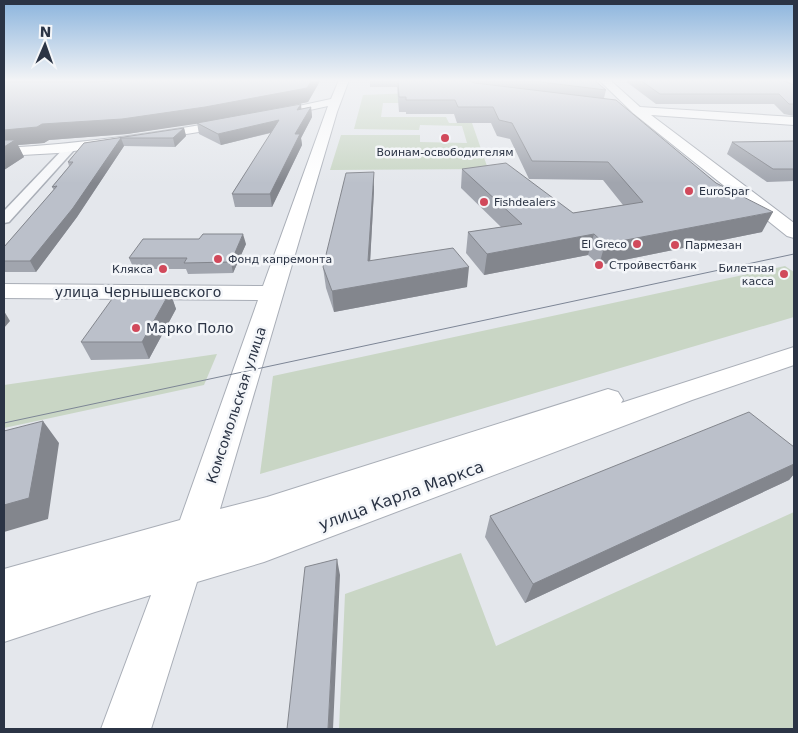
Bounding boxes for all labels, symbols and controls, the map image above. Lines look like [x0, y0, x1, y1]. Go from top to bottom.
north arrow [20, 20, 70, 70]
text: N [39, 24, 52, 40]
marker: Воинам-освободителям [439, 132, 451, 144]
place label: Воинам-освободителям [376, 146, 514, 159]
marker: EuroSpar [683, 185, 695, 197]
place label: EuroSpar [699, 185, 750, 198]
marker: Fishdealers [478, 196, 490, 208]
place label: Fishdealers [494, 196, 556, 209]
place label: El Greco [581, 238, 627, 251]
marker: El Greco [631, 238, 643, 250]
marker: Пармезан [669, 239, 681, 251]
place label: Пармезан [685, 239, 742, 252]
marker: Фонд капремонта [212, 253, 224, 265]
place label: Фонд капремонта [228, 253, 332, 266]
marker: Стройвестбанк [593, 259, 605, 271]
place label: Стройвестбанк [609, 259, 697, 272]
place label: Билетная касса [719, 262, 774, 288]
place label: Клякса [112, 263, 153, 276]
marker: Клякса [157, 263, 169, 275]
marker: Билетная касса [778, 268, 790, 280]
street label: улица Чернышевского [55, 284, 221, 300]
place label: Марко Поло [146, 320, 234, 336]
marker: Марко Поло [130, 322, 142, 334]
street label: Комсомольская улица [203, 325, 269, 485]
street label: улица Карла Маркса [316, 457, 486, 534]

